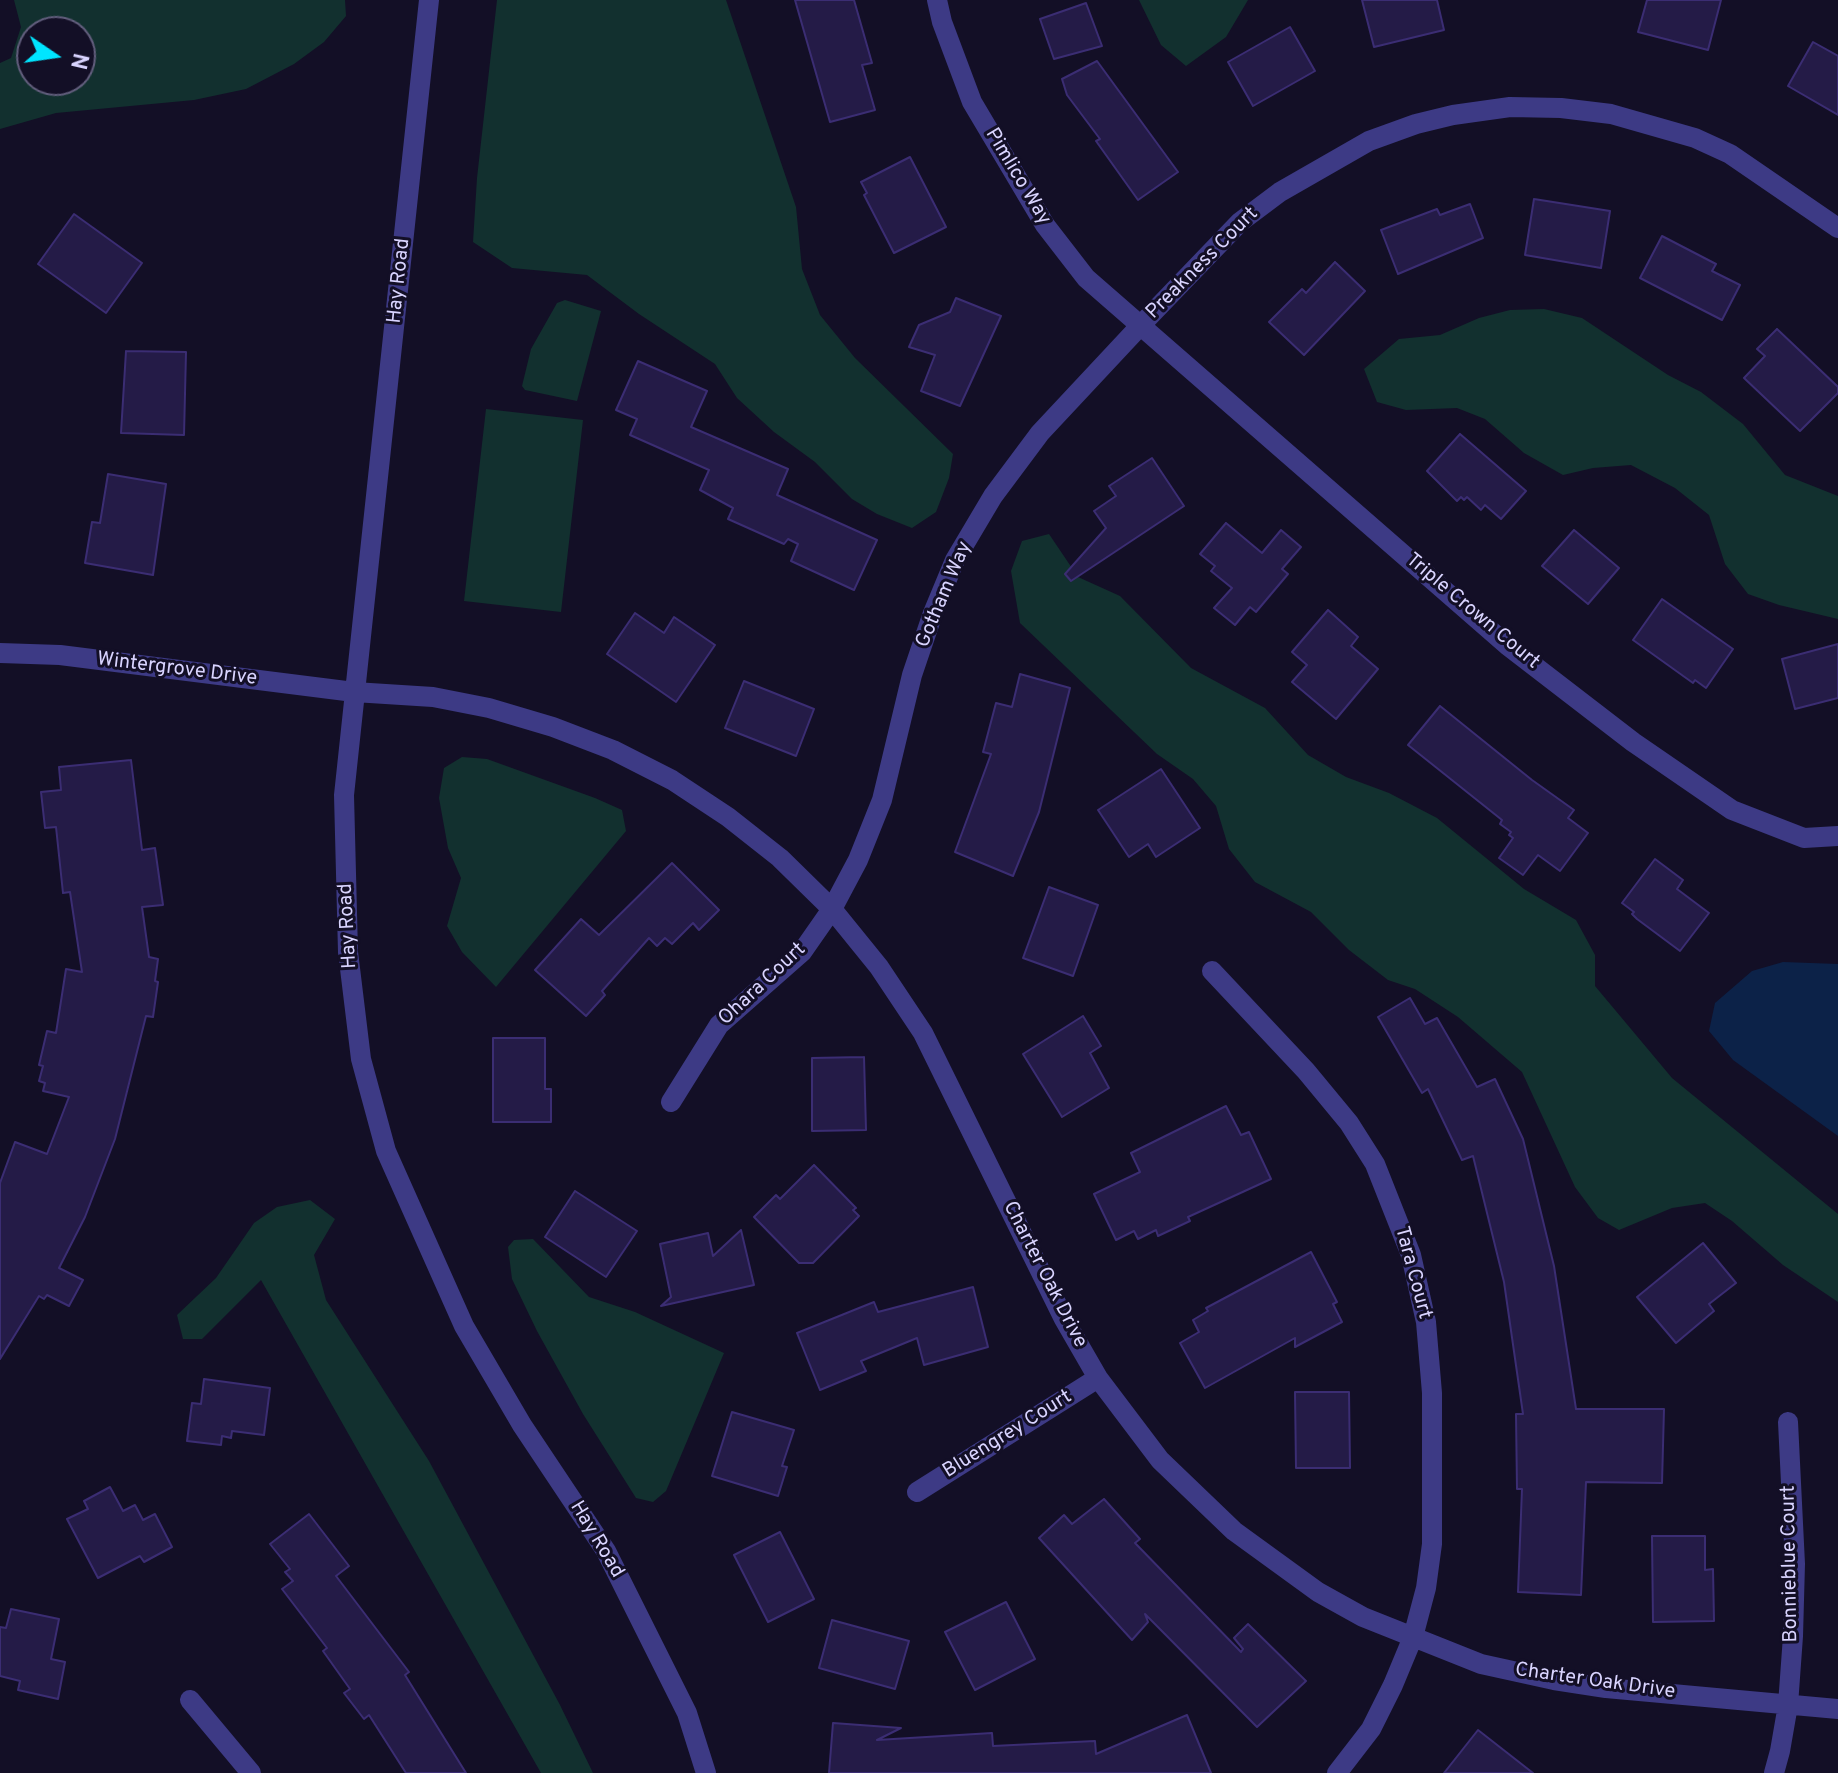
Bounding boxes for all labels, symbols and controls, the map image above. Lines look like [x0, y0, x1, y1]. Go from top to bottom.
north arrow [16, 16, 96, 96]
text: N [63, 50, 93, 72]
street label: Pimlico Way [979, 124, 1055, 230]
street label: Preakness Court [1142, 203, 1264, 325]
street label: Hay Road [384, 237, 416, 325]
street label: Gotham Way [912, 538, 978, 652]
street label: Triple Crown Court [1400, 549, 1544, 675]
street label: Wintergrove Drive [96, 648, 258, 692]
street label: Hay Road [335, 883, 363, 969]
street label: Ohara Court [714, 939, 812, 1031]
street label: Charter Oak Drive [997, 1198, 1091, 1352]
street label: Tara Court [1388, 1224, 1436, 1322]
street label: Bluengrey Court [939, 1386, 1077, 1484]
street label: Bonnieblue Court [1778, 1485, 1804, 1643]
street label: Hay Road [564, 1497, 628, 1583]
street label: Charter Oak Drive [1513, 1659, 1677, 1705]

